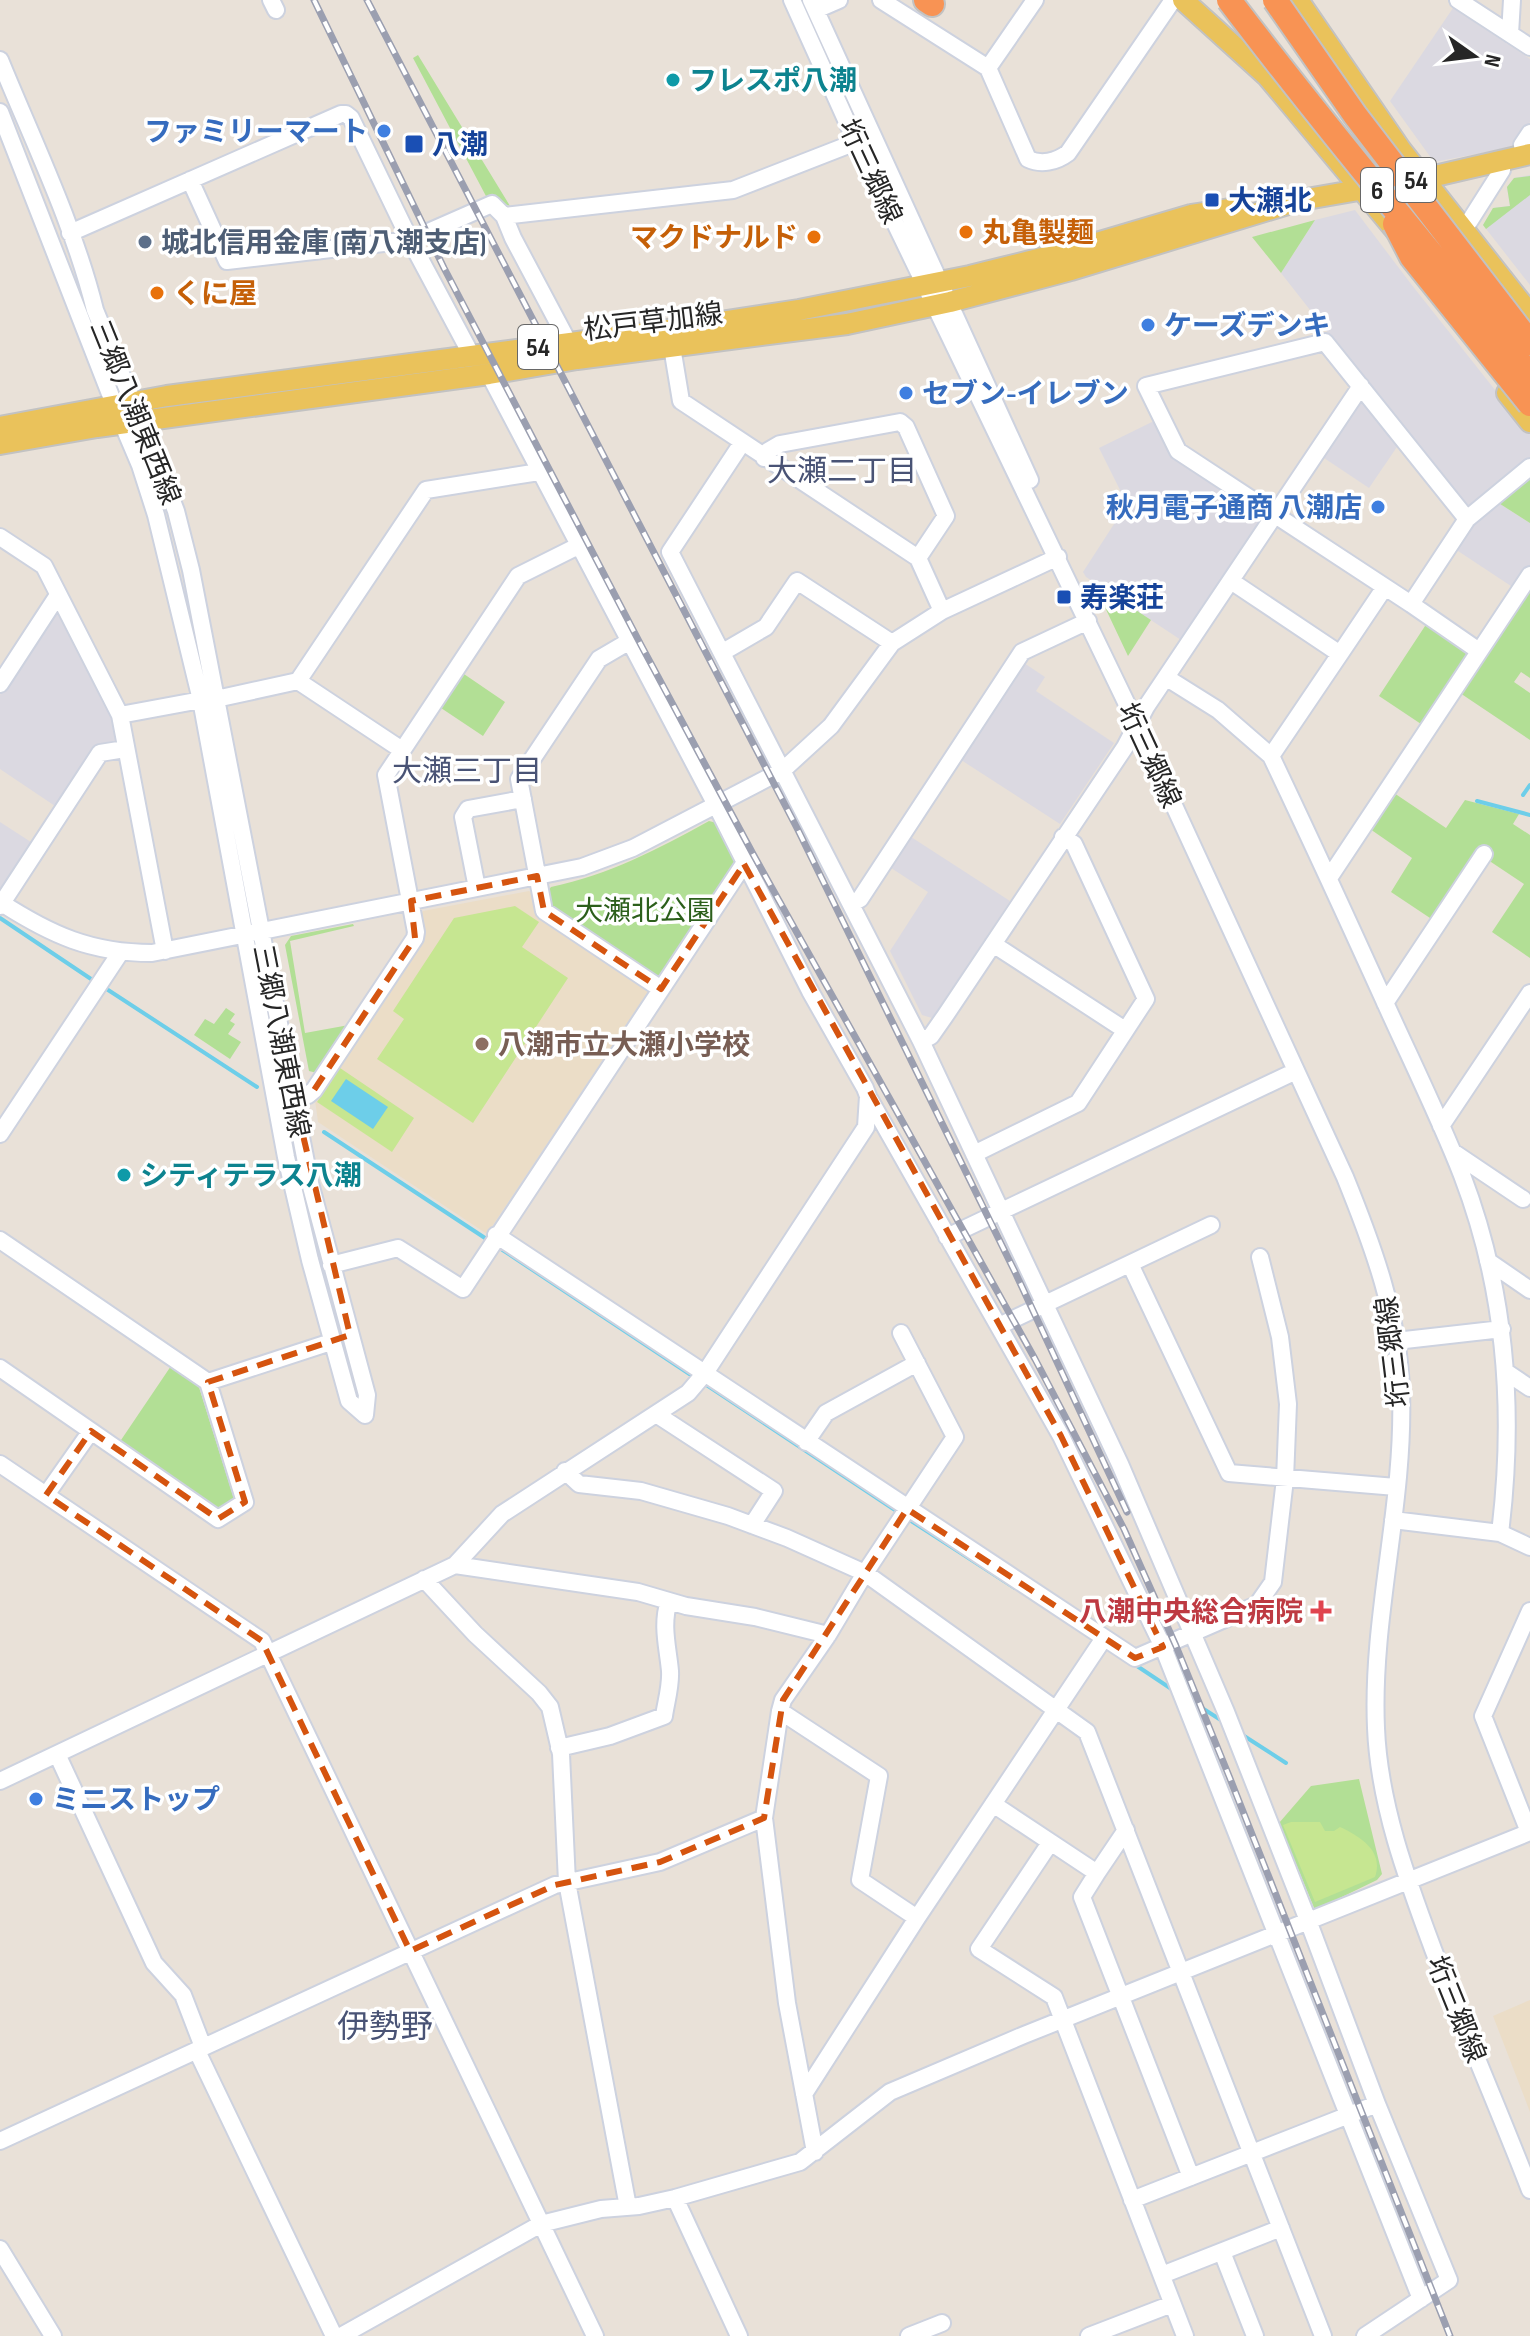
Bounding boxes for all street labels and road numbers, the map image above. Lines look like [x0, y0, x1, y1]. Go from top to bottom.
street label: 垳三郷線 [831, 114, 908, 229]
road number: 54 [1396, 158, 1436, 202]
road number: 6 [1361, 168, 1393, 212]
street label: 松戸草加線 [582, 298, 725, 347]
street label: 三郷八潮東西線 [83, 316, 187, 510]
road number: 54 [518, 325, 558, 369]
street label: 垳三郷線 [1110, 698, 1187, 813]
street label: 三郷八潮東西線 [246, 942, 315, 1141]
street label: 垳三郷線 [1370, 1294, 1417, 1409]
street label: 垳三郷線 [1419, 1951, 1492, 2068]

